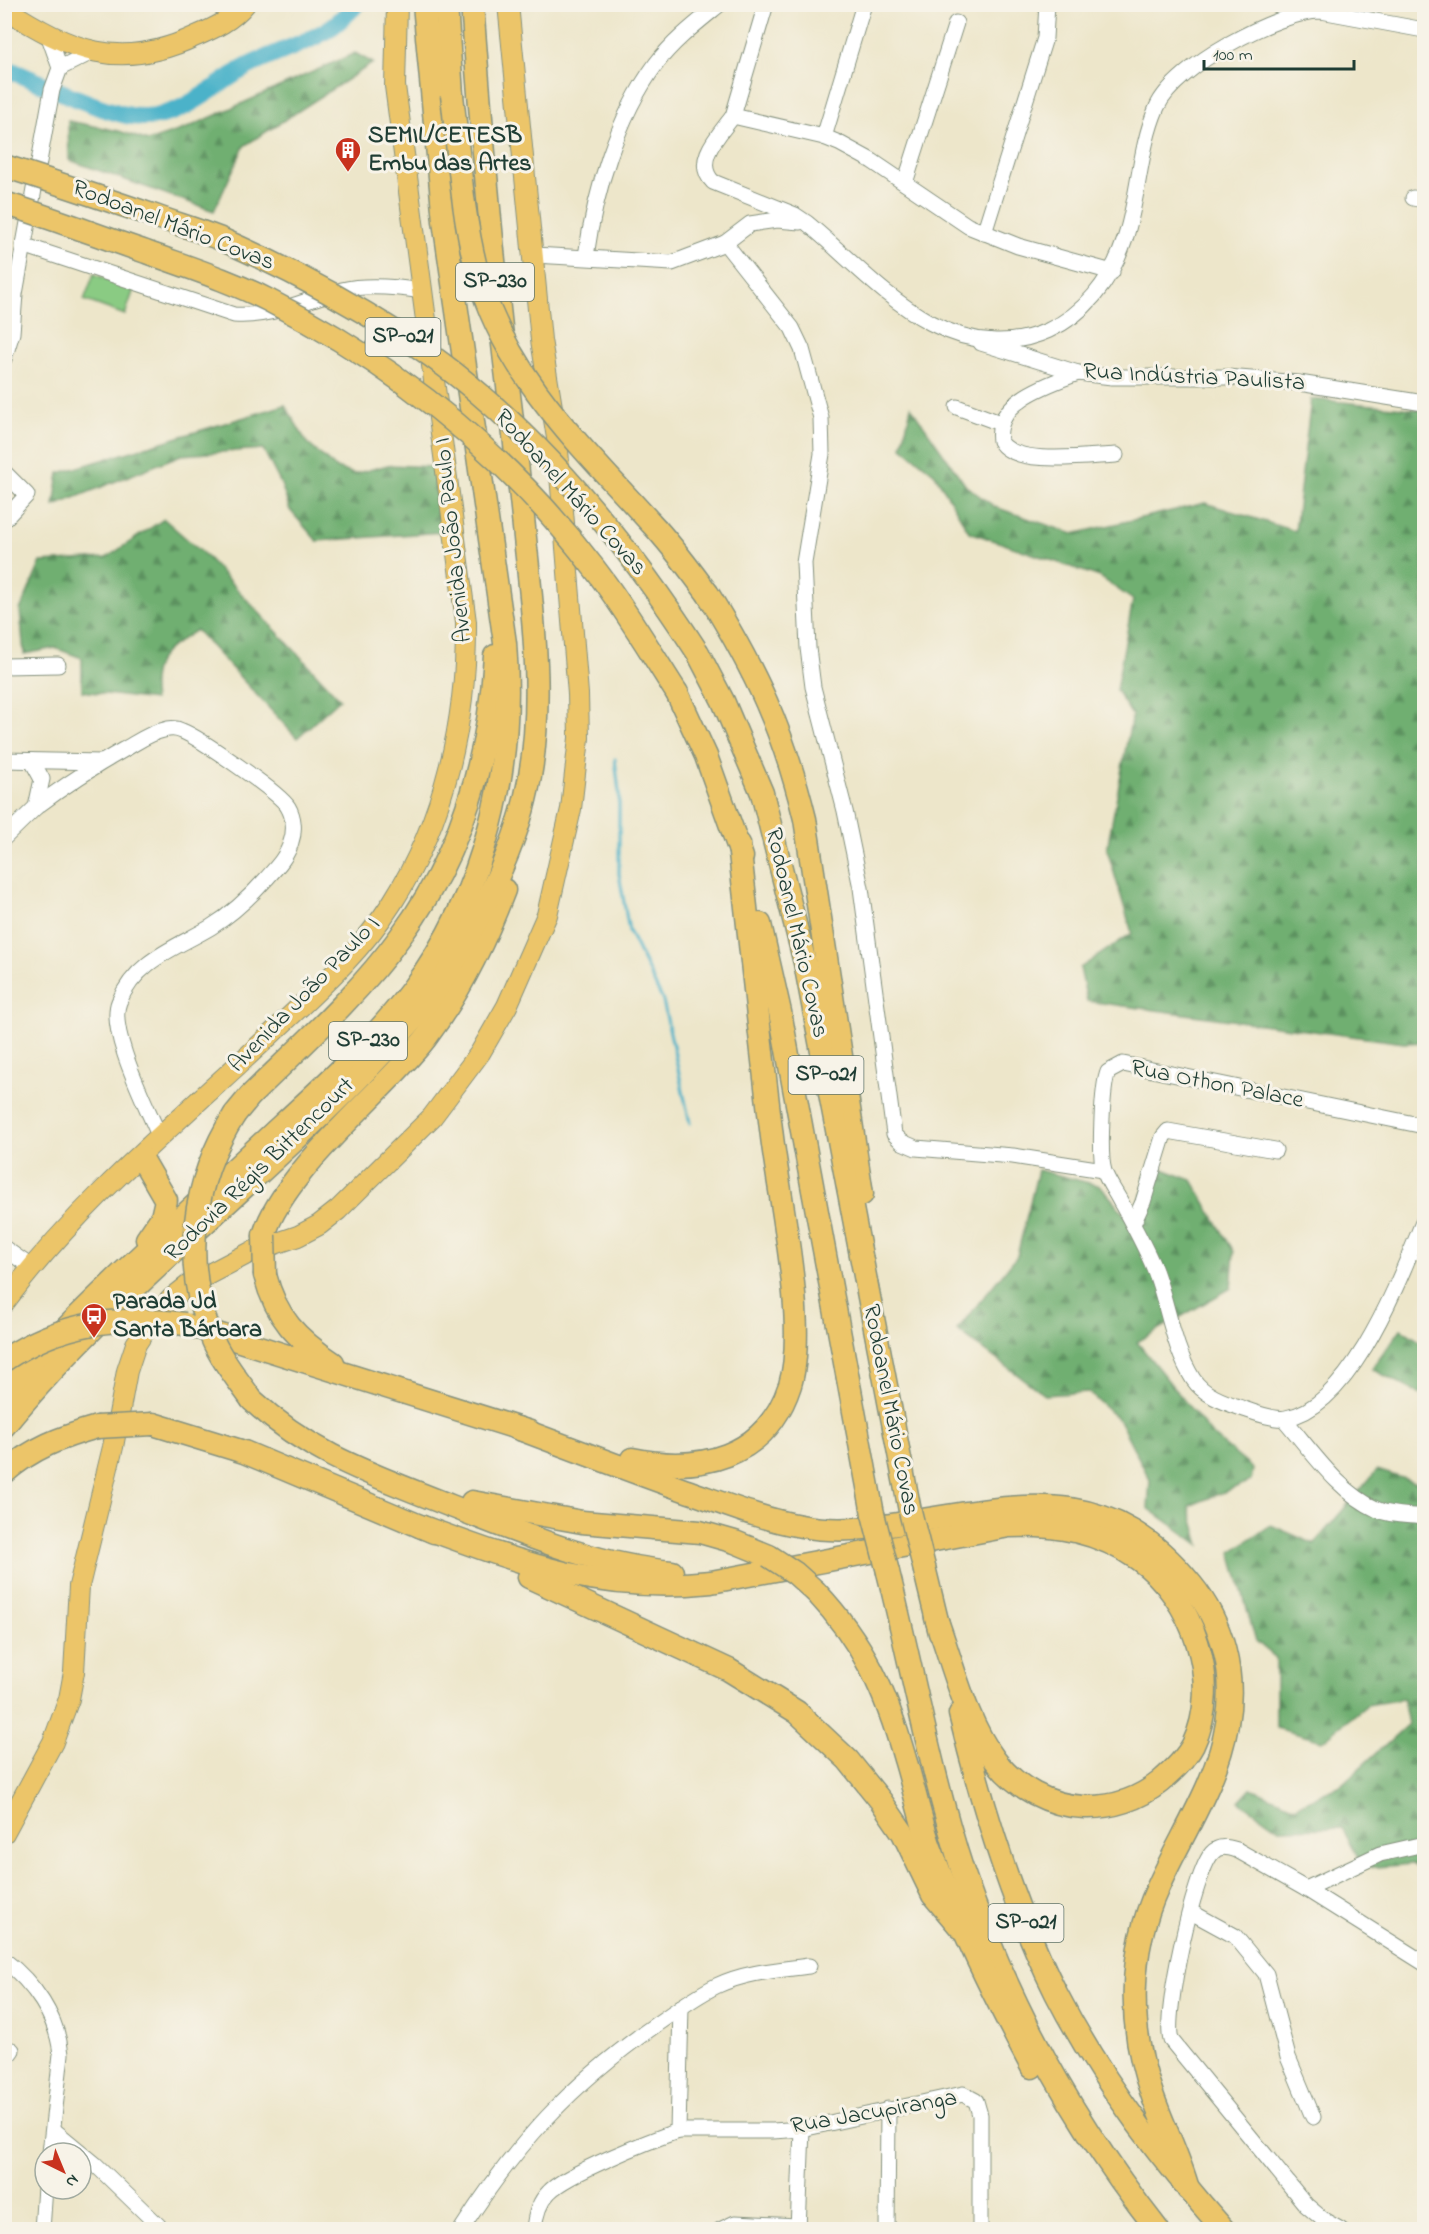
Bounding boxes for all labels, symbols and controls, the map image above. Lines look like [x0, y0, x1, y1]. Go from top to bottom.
scale bar [1204, 33, 1354, 71]
text: 100 m [1213, 43, 1253, 69]
place label: SEMIL/CETESB Embu das Artes [368, 119, 531, 182]
building icon: SEMIL/CETESB Embu das Artes [333, 135, 363, 173]
street label: Rodoanel Mário Covas [67, 171, 279, 281]
road number: SP-230 [456, 263, 534, 301]
road number: SP-021 [366, 318, 440, 356]
street label: Rua Indústria Paulista [1082, 355, 1306, 401]
street label: Rodoanel Mário Covas [485, 402, 655, 584]
street label: Avenida João Paulo I [426, 436, 482, 644]
street label: Rodoanel Mário Covas [755, 825, 837, 1041]
street label: Avenida João Paulo I [221, 909, 389, 1081]
road number: SP-230 [329, 1022, 407, 1060]
street label: Rua Othon Palace [1128, 1051, 1307, 1119]
road number: SP-021 [788, 1056, 864, 1094]
street label: Rodovia Régis Bittencourt [157, 1069, 363, 1271]
place label: Parada Jd Santa Bárbara [113, 1285, 262, 1348]
bus stop icon: Parada Jd Santa Bárbara [79, 1301, 109, 1339]
street label: Rodoanel Mário Covas [852, 1301, 928, 1519]
road number: SP-021 [988, 1904, 1064, 1942]
street label: Rua Jacupiranga [788, 2081, 960, 2145]
north arrow [33, 2141, 93, 2201]
text: N [60, 2168, 84, 2193]

